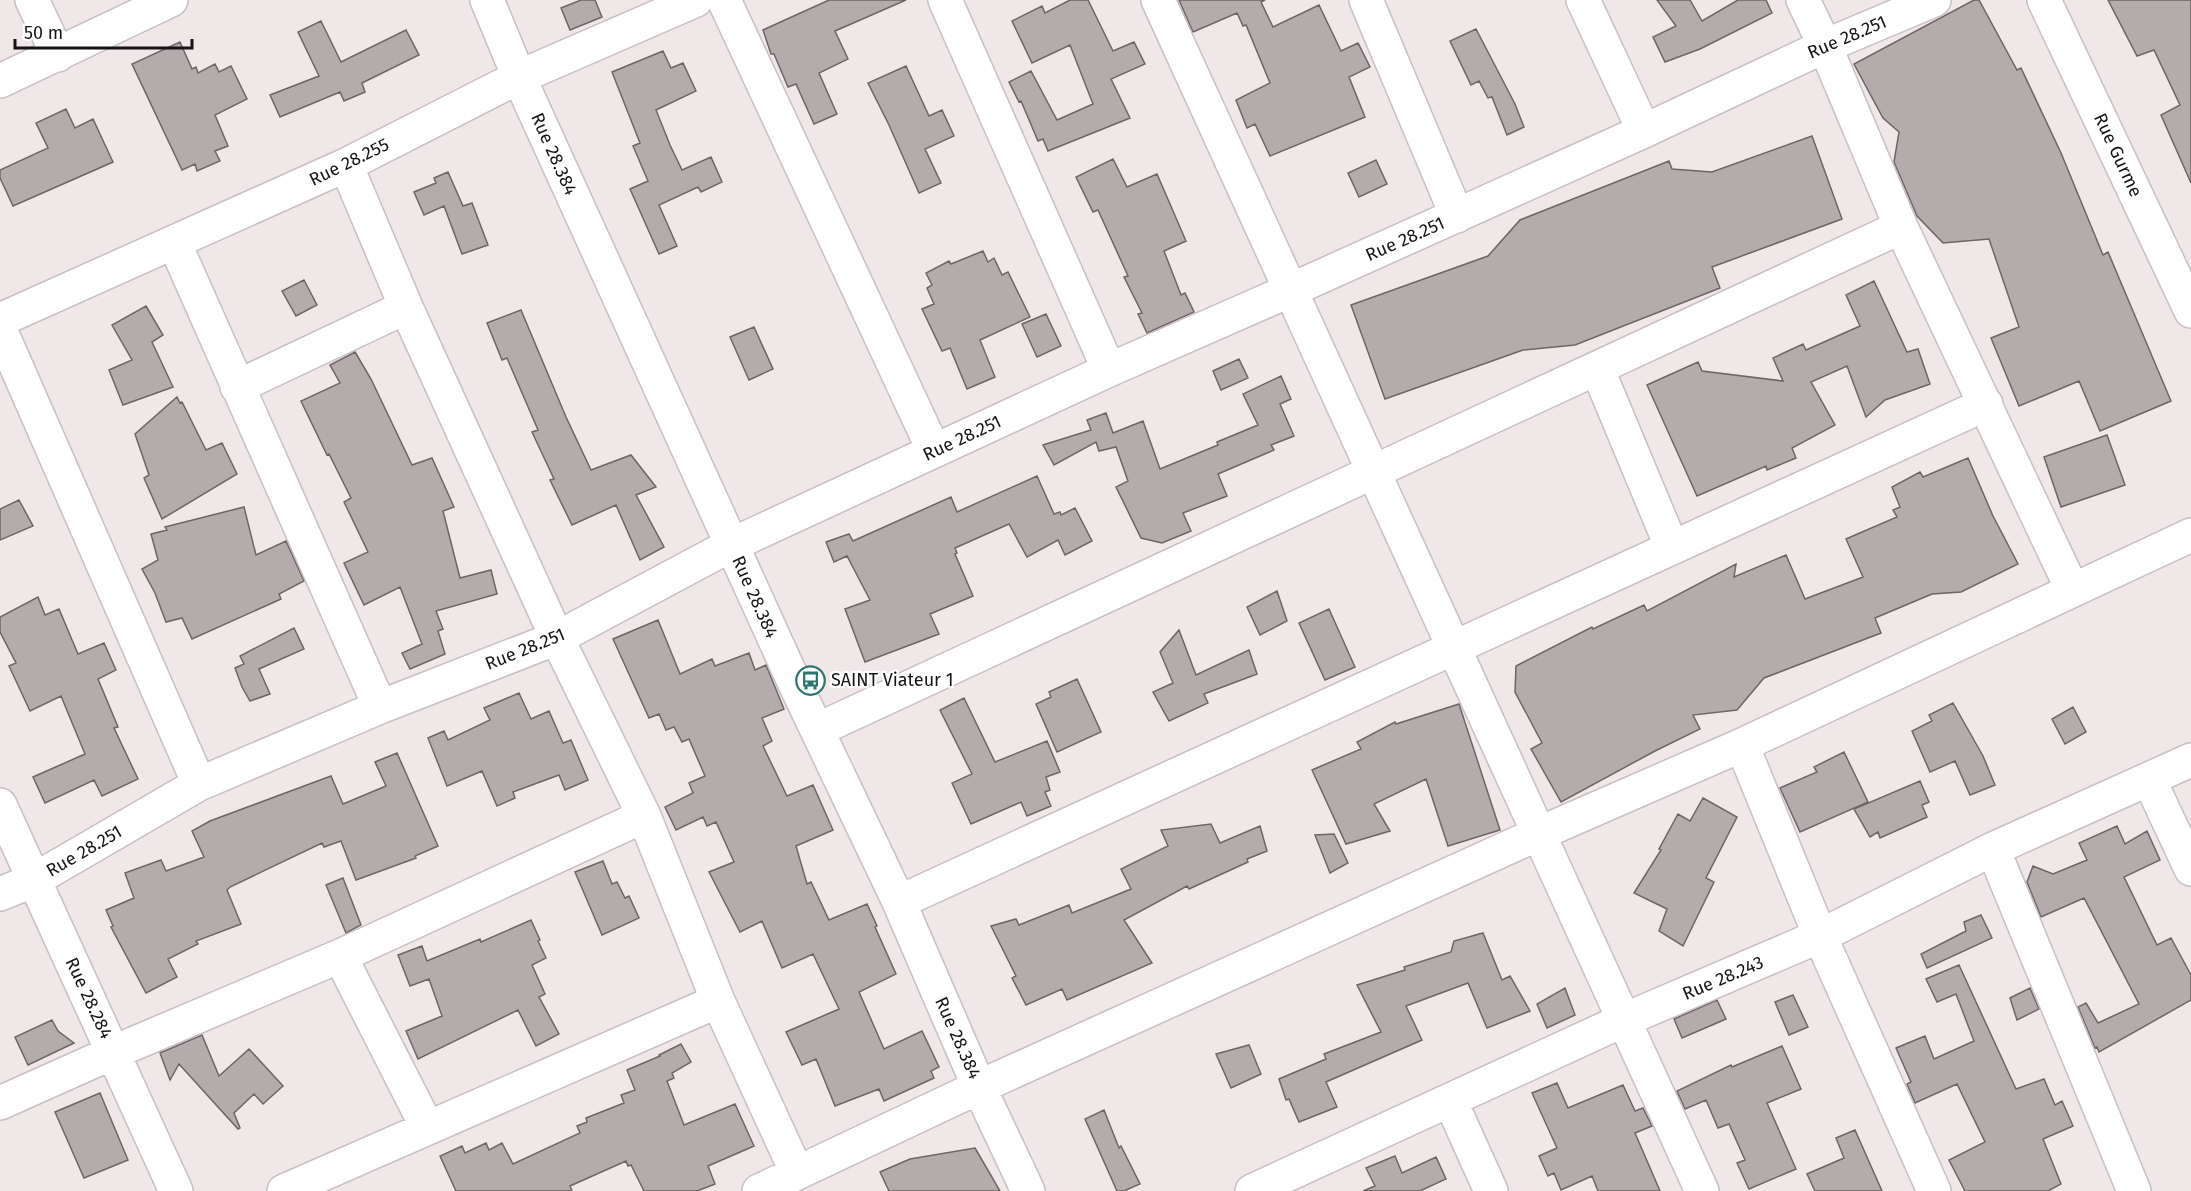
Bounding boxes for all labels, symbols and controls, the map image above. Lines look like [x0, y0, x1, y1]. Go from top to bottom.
street label: Rue 28.251 [1804, 10, 1890, 64]
scale bar [15, 12, 192, 50]
text: 50 m [24, 22, 63, 44]
street label: Rue 28.384 [526, 109, 582, 199]
street label: Rue Gurme [2089, 110, 2147, 200]
street label: Rue 28.255 [306, 133, 392, 191]
street label: Rue 28.251 [1362, 212, 1448, 266]
street label: Rue 28.251 [919, 410, 1005, 466]
street label: Rue 28.384 [727, 552, 783, 642]
street label: Rue 28.251 [482, 623, 568, 675]
bus stop icon: SAINT Viateur 1 [794, 664, 826, 696]
place label: SAINT Viateur 1 [831, 669, 954, 691]
street label: Rue 28.251 [42, 820, 126, 882]
street label: Rue 28.243 [1679, 951, 1767, 1005]
street label: Rue 28.284 [61, 954, 118, 1043]
street label: Rue 28.384 [930, 993, 986, 1083]

